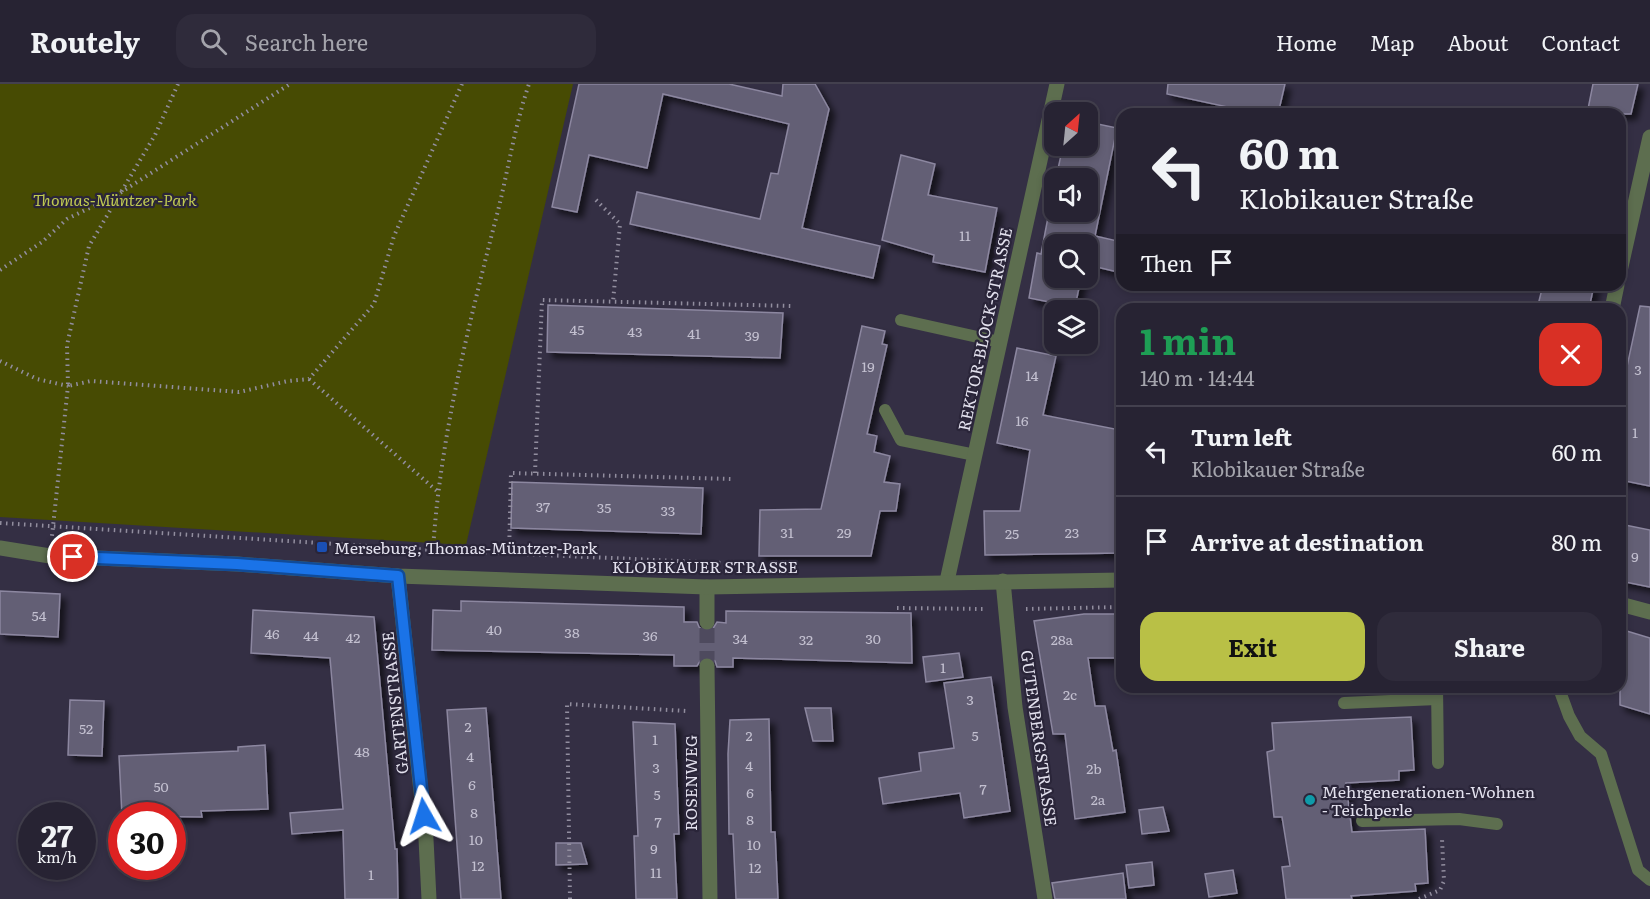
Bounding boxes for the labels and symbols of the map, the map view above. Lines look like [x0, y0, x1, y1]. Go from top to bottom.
north arrow [1044, 102, 1098, 156]
park label: Thomas-Müntzer-Park [33, 187, 197, 211]
street label: REKTOR-BLOCK-STRASSE [951, 225, 1017, 433]
house number: 11 [959, 225, 971, 245]
house number: 45 [570, 319, 584, 339]
house number: 43 [627, 321, 643, 341]
house number: 41 [687, 323, 701, 343]
house number: 39 [745, 325, 759, 345]
house number: 19 [861, 356, 875, 376]
house number: 3 [1634, 359, 1642, 379]
house number: 14 [1026, 365, 1039, 385]
house number: 16 [1015, 410, 1029, 430]
house number: 1 [1632, 422, 1638, 442]
house number: 37 [536, 496, 550, 516]
house number: 35 [597, 497, 611, 517]
house number: 33 [661, 500, 675, 520]
house number: 31 [780, 522, 794, 542]
house number: 29 [837, 522, 851, 542]
house number: 23 [1065, 522, 1079, 542]
house number: 25 [1005, 523, 1019, 543]
pin [47, 531, 98, 582]
place label: Merseburg, Thomas-Müntzer-Park [334, 535, 598, 559]
marker: Merseburg, Thomas-Müntzer-Park [315, 540, 329, 554]
house number: 9 [1631, 546, 1639, 566]
street label: KLOBIKAUER STRASSE [612, 554, 798, 578]
house number: 54 [32, 605, 47, 625]
house number: 40 [486, 619, 502, 639]
house number: 38 [564, 622, 580, 642]
house number: 46 [264, 623, 280, 643]
house number: 44 [303, 625, 319, 645]
house number: 36 [642, 625, 658, 645]
house number: 42 [346, 627, 360, 647]
house number: 34 [732, 628, 748, 648]
house number: 30 [865, 628, 881, 648]
house number: 32 [799, 629, 813, 649]
house number: 28a [1051, 629, 1074, 649]
street label: GARTENSTRASSE [375, 631, 413, 775]
street label: GUTENBERGSTRASSE [1016, 648, 1064, 828]
house number: 1 [940, 657, 946, 677]
house number: 2c [1063, 684, 1077, 704]
house number: 3 [966, 689, 974, 709]
house number: 2 [464, 716, 472, 736]
house number: 52 [79, 718, 93, 738]
house number: 2 [745, 725, 753, 745]
house number: 5 [971, 725, 979, 745]
house number: 1 [652, 729, 658, 749]
street label: ROSENWEG [678, 735, 702, 831]
house number: 48 [354, 741, 370, 761]
house number: 4 [466, 746, 474, 766]
house number: 4 [745, 755, 753, 775]
house number: 3 [652, 757, 660, 777]
house number: 2b [1086, 758, 1102, 778]
house number: 6 [468, 774, 476, 794]
house number: 50 [153, 776, 169, 796]
house number: 7 [979, 778, 987, 798]
place label: Mehrgenerationen-Wohnen - Teichperle [1322, 779, 1535, 821]
house number: 6 [746, 782, 754, 802]
position arrow [392, 784, 456, 848]
house number: 5 [653, 784, 661, 804]
house number: 2a [1091, 789, 1106, 809]
marker: Mehrgenerationen-Wohnen - Teichperle [1303, 793, 1317, 807]
speed limit sign: 30 [108, 802, 186, 880]
house number: 8 [470, 802, 478, 822]
house number: 8 [746, 809, 754, 829]
house number: 7 [654, 811, 662, 831]
house number: 10 [469, 829, 483, 849]
house number: 10 [747, 834, 761, 854]
house number: 9 [650, 838, 658, 858]
house number: 12 [472, 855, 484, 875]
house number: 12 [749, 857, 761, 877]
house number: 11 [650, 862, 662, 882]
house number: 1 [368, 864, 374, 884]

